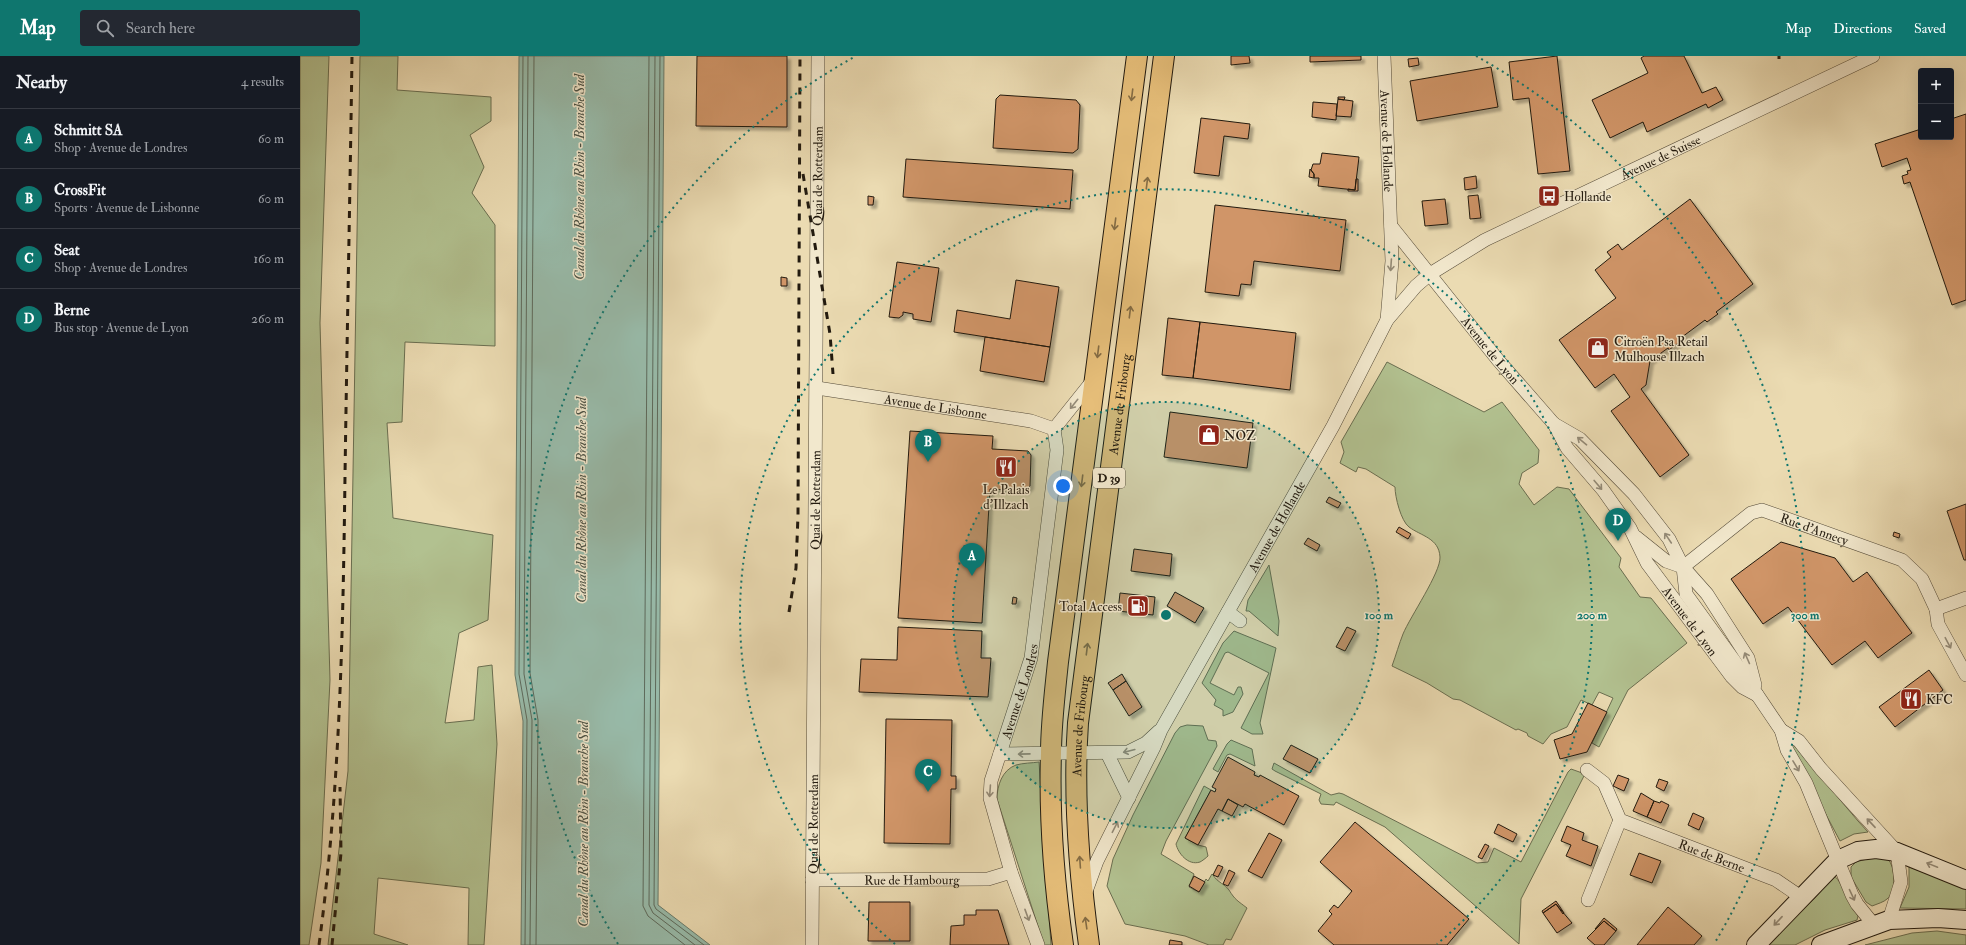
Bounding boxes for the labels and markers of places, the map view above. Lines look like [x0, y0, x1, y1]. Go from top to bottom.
bus stop icon: Hollande [1536, 183, 1562, 209]
place label: Hollande [1564, 189, 1612, 205]
place label: Citroën Psa Retail Mulhouse Illzach [1614, 334, 1708, 365]
shop icon: Citroën Psa Retail Mulhouse Illzach [1585, 335, 1611, 361]
shop icon: NOZ [1196, 422, 1222, 448]
place label: NOZ [1224, 428, 1256, 444]
pin: B [915, 429, 941, 462]
restaurant icon: Le Palais d'Illzach [993, 454, 1019, 480]
place label: Le Palais d'Illzach [983, 482, 1030, 513]
pin: D [1605, 508, 1631, 541]
pin: A [959, 543, 985, 576]
fuel station icon: Total Access [1125, 593, 1151, 619]
place label: Total Access [1059, 599, 1123, 615]
centre of rings [1159, 608, 1173, 622]
restaurant icon: KFC [1898, 686, 1924, 712]
place label: KFC [1926, 692, 1953, 708]
pin: C [915, 759, 941, 792]

